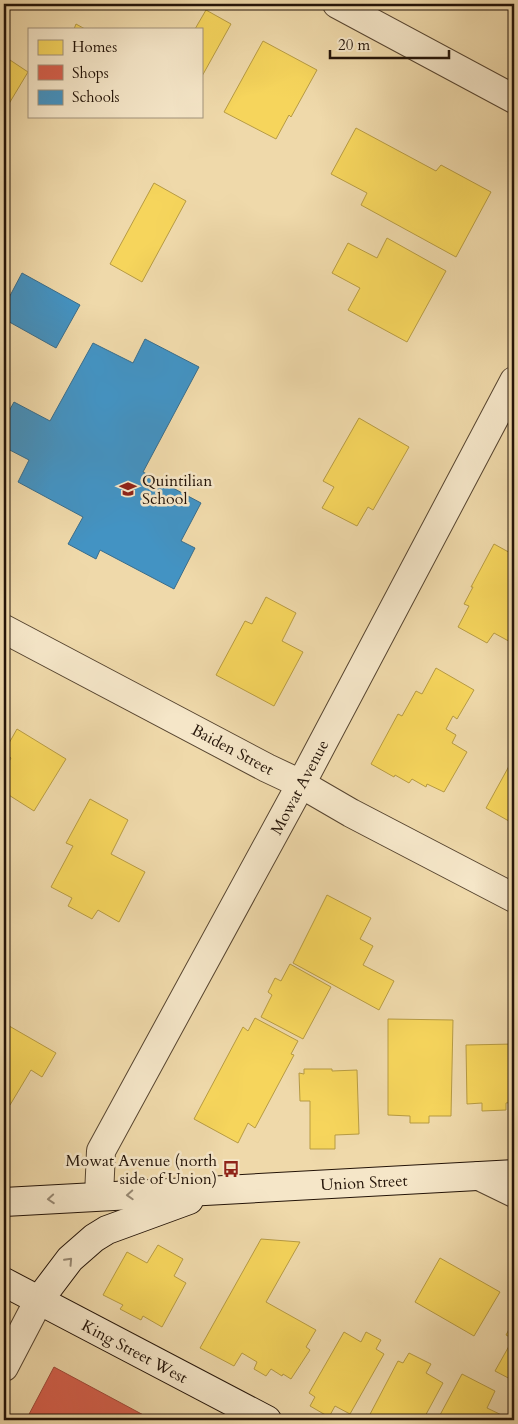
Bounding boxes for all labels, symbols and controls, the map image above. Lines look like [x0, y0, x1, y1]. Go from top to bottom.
legend [28, 28, 202, 118]
scale bar [330, 28, 449, 60]
text: 20 m [338, 35, 370, 55]
text: Homes [72, 37, 117, 57]
text: Shops [72, 63, 109, 83]
text: Schools [72, 87, 120, 107]
place label: Quintilian School [142, 470, 212, 510]
school or university icon: Quintilian School [118, 479, 138, 499]
street label: Baiden Street [188, 719, 277, 781]
street label: Mowat Avenue [266, 736, 334, 839]
place label: Mowat Avenue (north side of Union) [66, 1150, 217, 1190]
bus stop icon: Mowat Avenue (north side of Union) [221, 1159, 241, 1179]
street label: Union Street [320, 1170, 408, 1196]
one-way arrow [126, 1189, 134, 1200]
one-way arrow [47, 1194, 55, 1205]
one-way arrow [63, 1258, 72, 1267]
street label: King Street West [78, 1315, 191, 1389]

